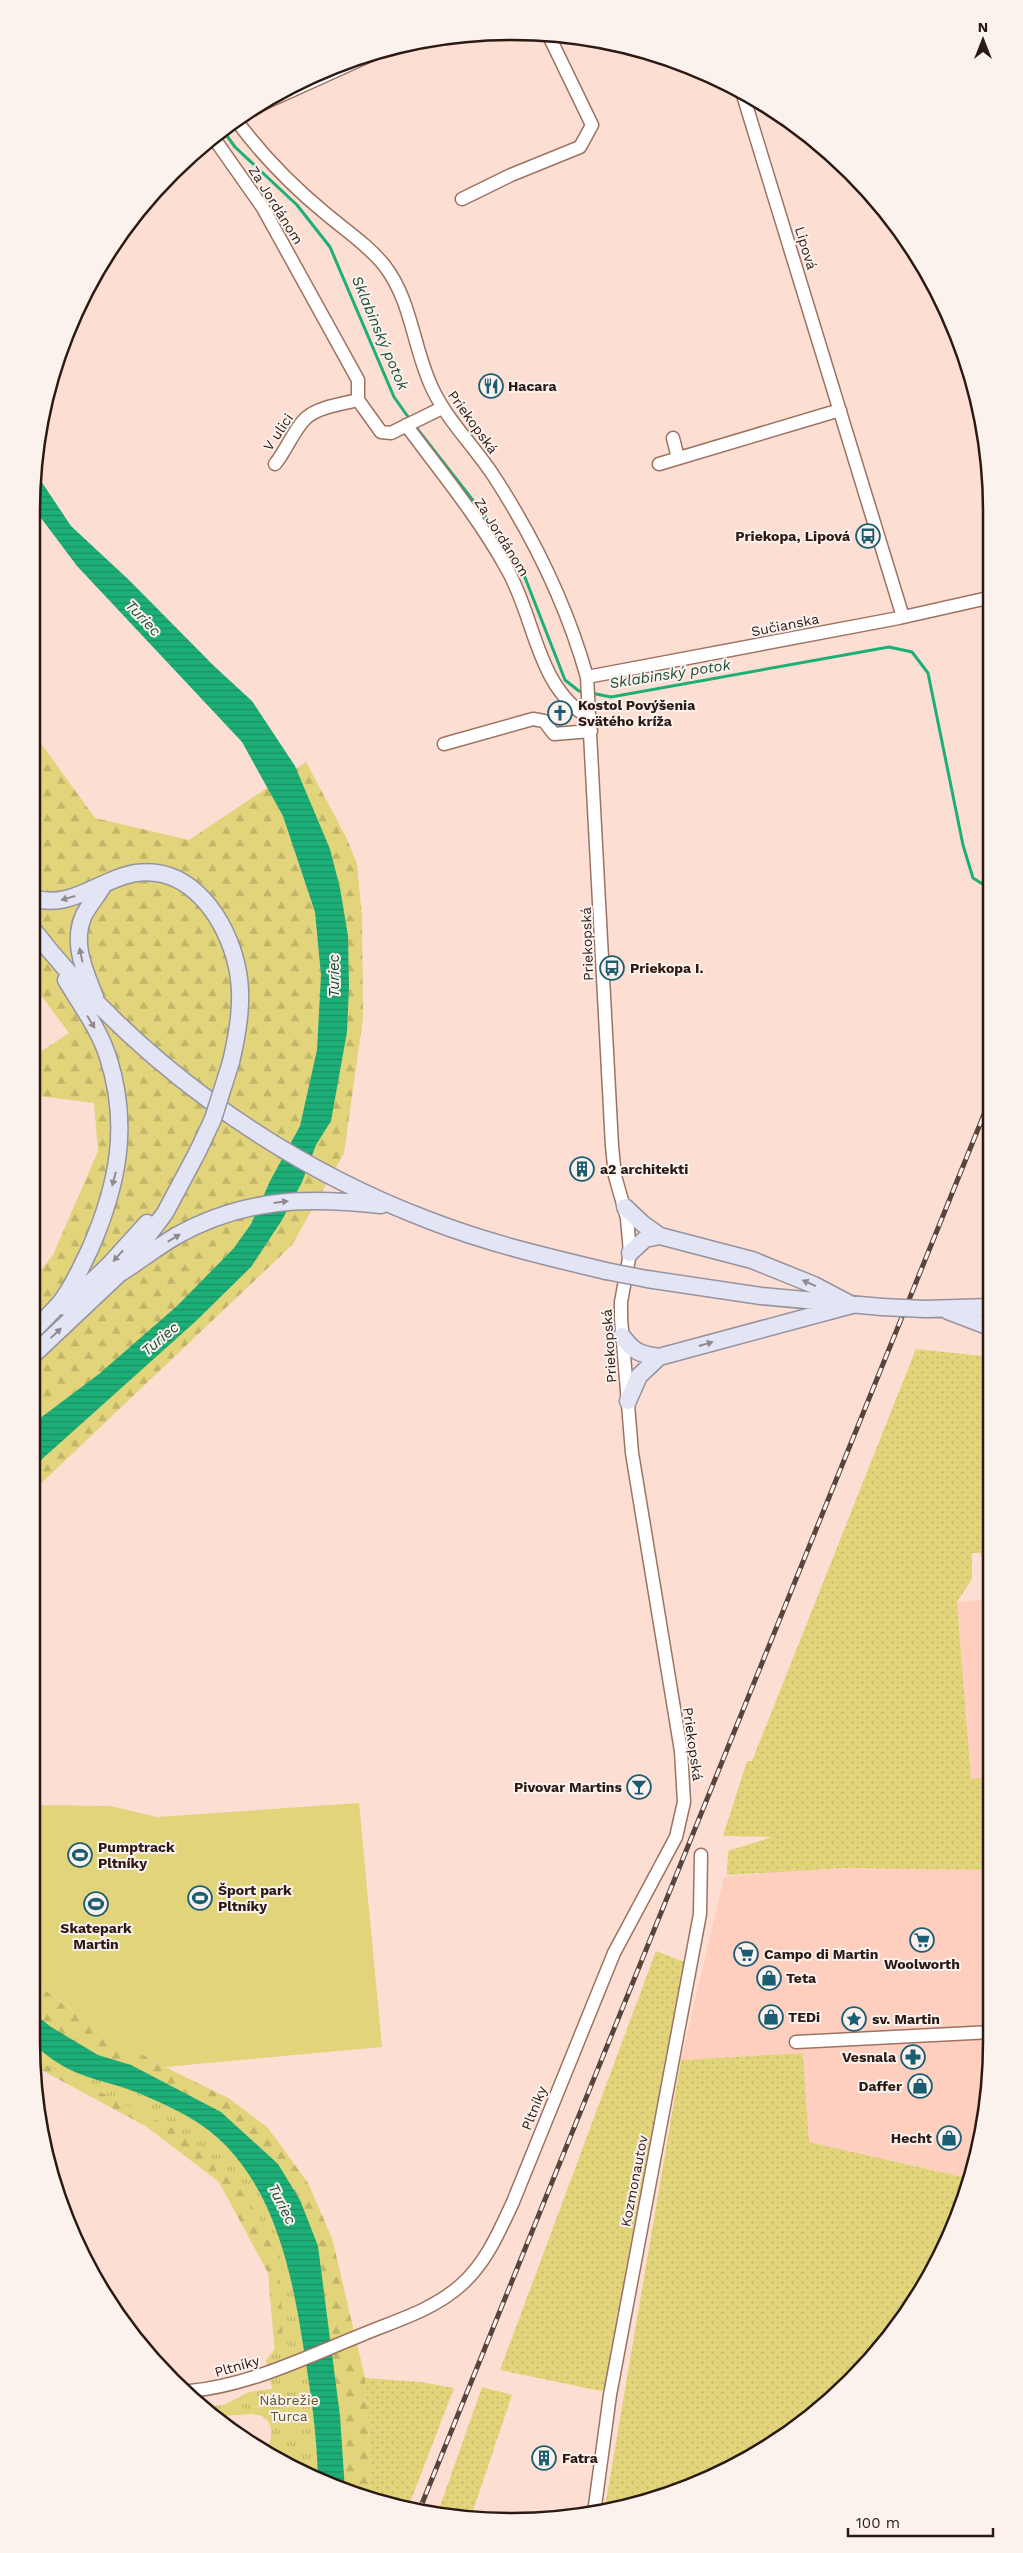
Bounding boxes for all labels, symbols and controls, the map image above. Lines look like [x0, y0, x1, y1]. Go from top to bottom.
north arrow [958, 15, 1008, 65]
text: N [978, 19, 988, 35]
street label: Za Jordánom [245, 163, 307, 247]
street label: Lipová [792, 224, 820, 272]
water label: Sklabinský potok [348, 273, 413, 394]
restaurant icon: Hacara [478, 373, 504, 399]
place label: Hacara [508, 378, 557, 394]
street label: Priekopská [445, 387, 501, 457]
street label: V ulici [260, 410, 296, 454]
street label: Za Jordánom [471, 495, 533, 579]
bus stop icon: Priekopa, Lipová [855, 523, 881, 549]
place label: Priekopa, Lipová [735, 528, 851, 544]
water label: Turiec [122, 596, 164, 640]
street label: Sučianska [750, 611, 820, 639]
water label: Sklabinský potok [608, 655, 733, 692]
place label: Kostol Povýšenia Svätého kríža [578, 697, 696, 729]
church icon: Kostol Povýšenia Svätého kríža [547, 700, 573, 726]
one-way arrow [60, 894, 75, 902]
street label: Priekopská [578, 907, 596, 981]
one-way arrow [77, 948, 85, 963]
water label: Turiec [325, 954, 343, 998]
bus stop icon: Priekopa I. [599, 955, 625, 981]
place label: Priekopa I. [630, 960, 703, 976]
one-way arrow [87, 1016, 96, 1029]
building icon: a2 architekti [569, 1156, 595, 1182]
place label: a2 architekti [600, 1161, 688, 1177]
one-way arrow [110, 1172, 118, 1187]
one-way arrow [274, 1198, 290, 1206]
one-way arrow [168, 1234, 181, 1243]
one-way arrow [112, 1249, 124, 1261]
one-way arrow [802, 1278, 816, 1286]
street label: Priekopská [598, 1308, 620, 1383]
water label: Turiec [138, 1318, 182, 1360]
one-way arrow [50, 1327, 62, 1339]
one-way arrow [699, 1339, 714, 1347]
street label: Priekopská [680, 1706, 706, 1782]
bar icon: Pivovar Martins [626, 1774, 652, 1800]
place label: Pivovar Martins [514, 1779, 623, 1795]
place label: Pumptrack Pltníky [98, 1839, 175, 1871]
sports icon: Pumptrack Pltníky [67, 1842, 93, 1868]
place label: Šport park Pltníky [218, 1882, 292, 1914]
sports icon: Šport park Pltníky [187, 1885, 213, 1911]
sports icon: Skatepark Martin [83, 1891, 109, 1917]
place label: Skatepark Martin [60, 1920, 132, 1952]
supermarket icon: Woolworth [909, 1927, 935, 1953]
supermarket icon: Campo di Martin [733, 1941, 759, 1967]
place label: Campo di Martin [764, 1946, 878, 1962]
place label: Woolworth [884, 1956, 960, 1972]
shop icon: Teta [756, 1965, 782, 1991]
place label: Teta [786, 1970, 817, 1986]
shop icon: TEDi [758, 2004, 784, 2030]
place icon: sv. Martin [841, 2006, 867, 2032]
place label: TEDi [788, 2009, 820, 2025]
place label: sv. Martin [872, 2011, 940, 2027]
pharmacy icon: Vesnala [900, 2044, 926, 2070]
place label: Vesnala [842, 2049, 897, 2065]
shop icon: Daffer [907, 2073, 933, 2099]
place label: Daffer [858, 2078, 902, 2094]
street label: Pltníky [518, 2083, 550, 2132]
shop icon: Hecht [936, 2125, 962, 2151]
place label: Hecht [891, 2130, 932, 2146]
street label: Kozmonautov [617, 2133, 651, 2228]
water label: Turiec [264, 2181, 300, 2227]
street label: Pltníky [213, 2352, 262, 2380]
park label: Nábrežie Turca [259, 2392, 319, 2424]
building icon: Fatra [531, 2445, 557, 2471]
place label: Fatra [562, 2450, 599, 2466]
scale bar [848, 2506, 993, 2538]
text: 100 m [856, 2514, 900, 2532]

